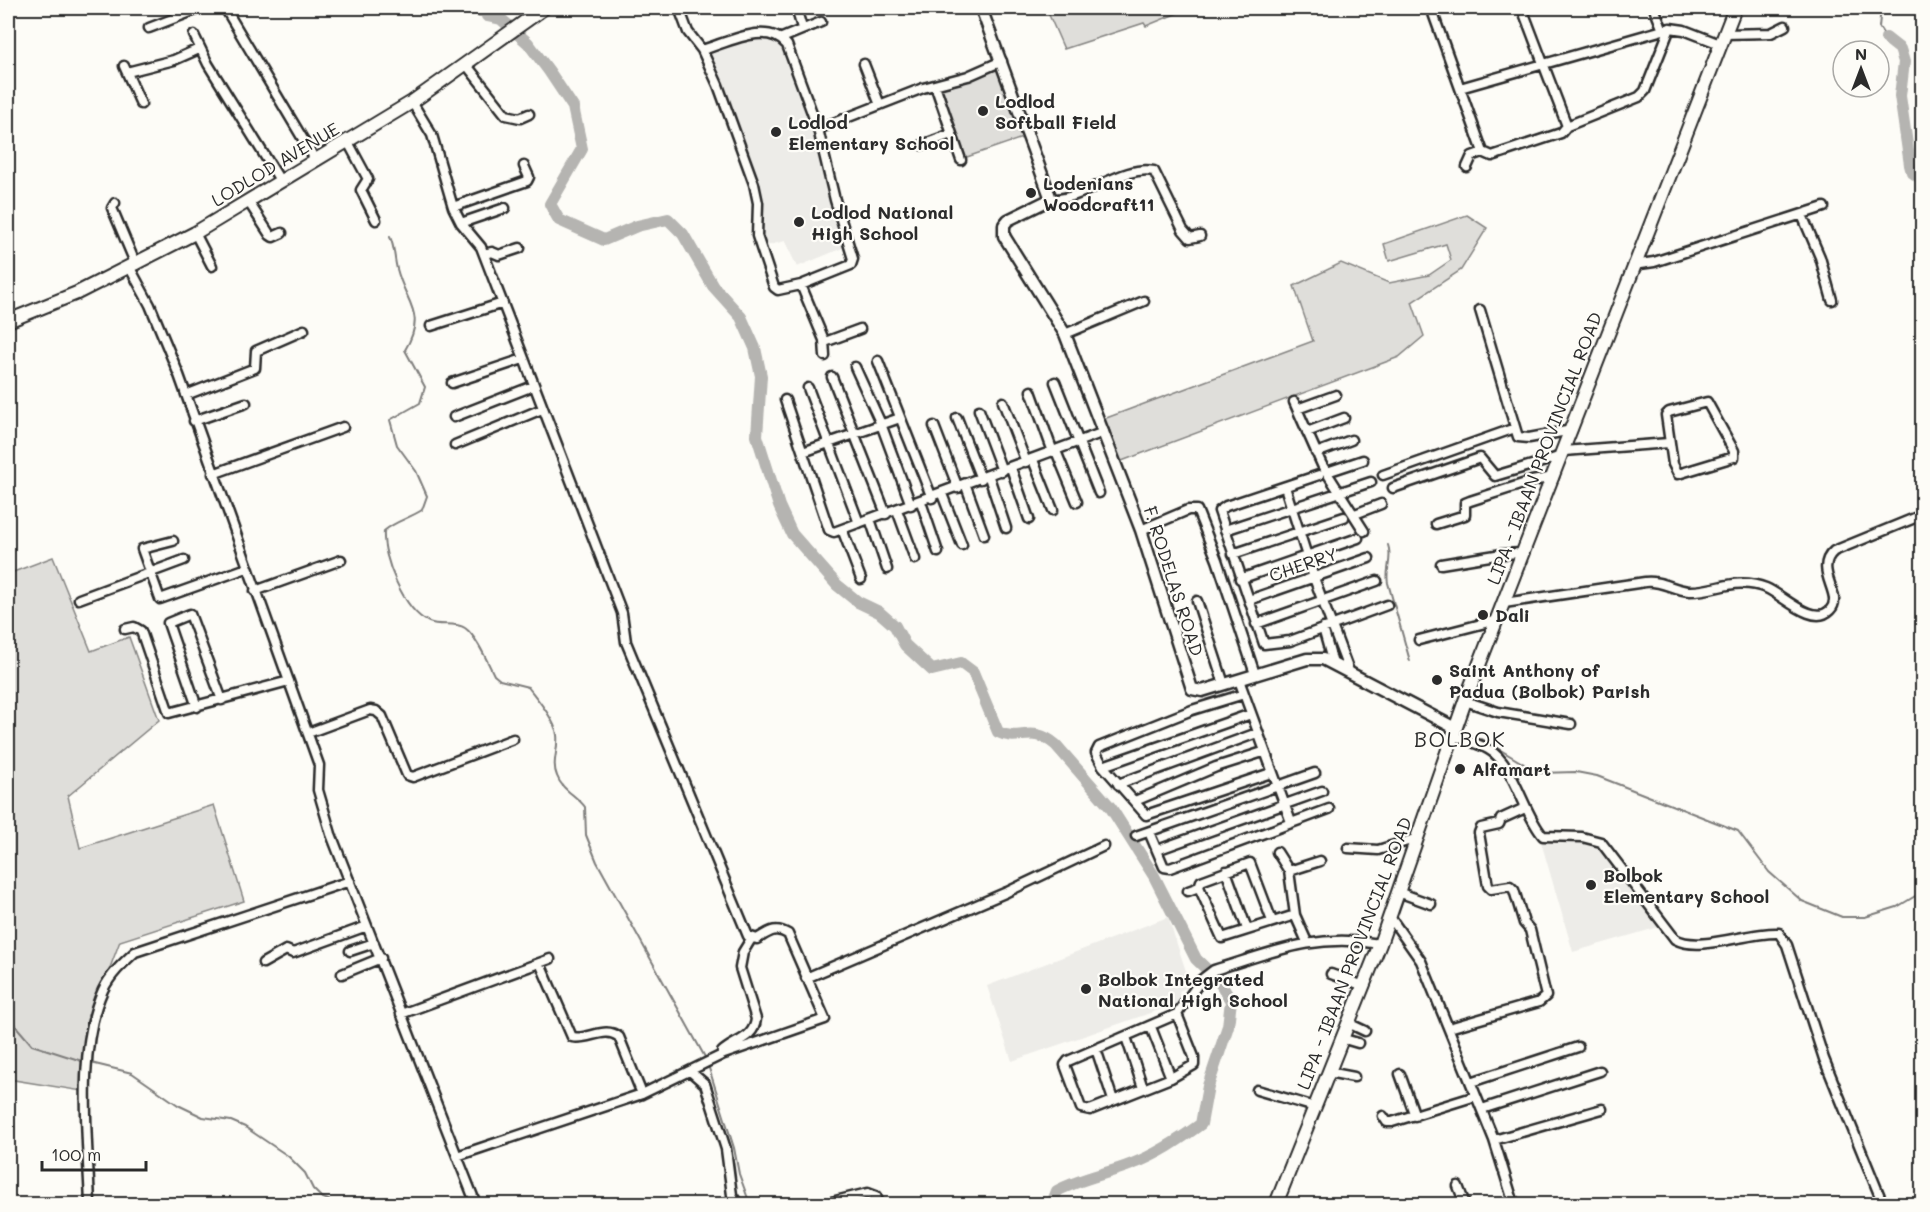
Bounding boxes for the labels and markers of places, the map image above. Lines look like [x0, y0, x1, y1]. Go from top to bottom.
place label: Lodlod Softball Field [995, 89, 1116, 134]
marker: Lodlod Softball Field [976, 104, 990, 118]
place label: Lodlod Elementary School [788, 110, 954, 155]
marker: Lodlod Elementary School [769, 125, 783, 139]
place label: Lodenians Woodcraft11 [1043, 171, 1154, 216]
marker: Lodenians Woodcraft11 [1024, 186, 1038, 200]
place label: Lodlod National High School [811, 200, 953, 245]
marker: Lodlod National High School [792, 215, 806, 229]
place label: Dali [1495, 603, 1530, 627]
marker: Dali [1476, 608, 1490, 622]
place label: Saint Anthony of Padua (Bolbok) Parish [1449, 658, 1650, 703]
marker: Saint Anthony of Padua (Bolbok) Parish [1430, 673, 1444, 687]
place label: Alfamart [1472, 757, 1551, 781]
marker: Alfamart [1453, 762, 1467, 776]
place label: Bolbok Elementary School [1603, 863, 1769, 908]
marker: Bolbok Elementary School [1584, 878, 1598, 892]
place label: Bolbok Integrated National High School [1098, 967, 1288, 1012]
marker: Bolbok Integrated National High School [1079, 982, 1093, 996]

